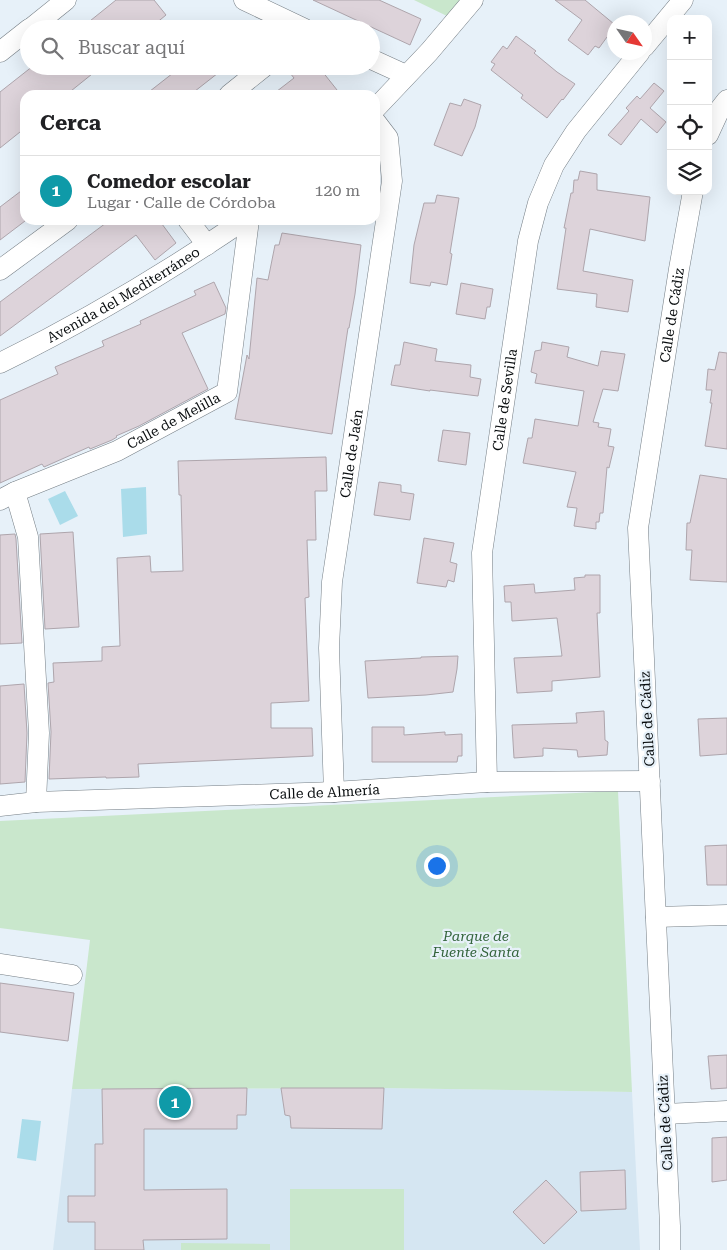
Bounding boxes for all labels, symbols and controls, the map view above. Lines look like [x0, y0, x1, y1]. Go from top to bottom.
north arrow [607, 15, 652, 60]
map controls [667, 15, 712, 195]
button: + [667, 15, 712, 60]
search box [20, 20, 380, 75]
icon: search [38, 34, 66, 62]
text: Buscar aquí [78, 36, 185, 59]
button: − [667, 60, 712, 105]
button: locate [667, 105, 712, 150]
text: Cerca [40, 111, 101, 135]
button: layers [667, 150, 712, 195]
text: Comedor escolar [87, 170, 251, 193]
text: 1 [52, 181, 60, 200]
text: 120 m [314, 181, 360, 200]
text: Lugar · Calle de Córdoba [87, 193, 276, 212]
street label: Avenida del Mediterráneo [44, 244, 203, 346]
street label: Calle de Cádiz [656, 267, 687, 364]
street label: Calle de Sevilla [489, 347, 520, 452]
street label: Calle de Melilla [124, 389, 223, 452]
street label: Calle de Jaén [337, 408, 366, 499]
street label: Calle de Cádiz [636, 671, 657, 767]
street label: Calle de Almería [269, 781, 381, 802]
your location [424, 853, 450, 879]
park label: Parque de Fuente Santa [431, 928, 520, 960]
street label: Calle de Cádiz [654, 1075, 675, 1171]
pin: 1 [159, 1083, 191, 1121]

